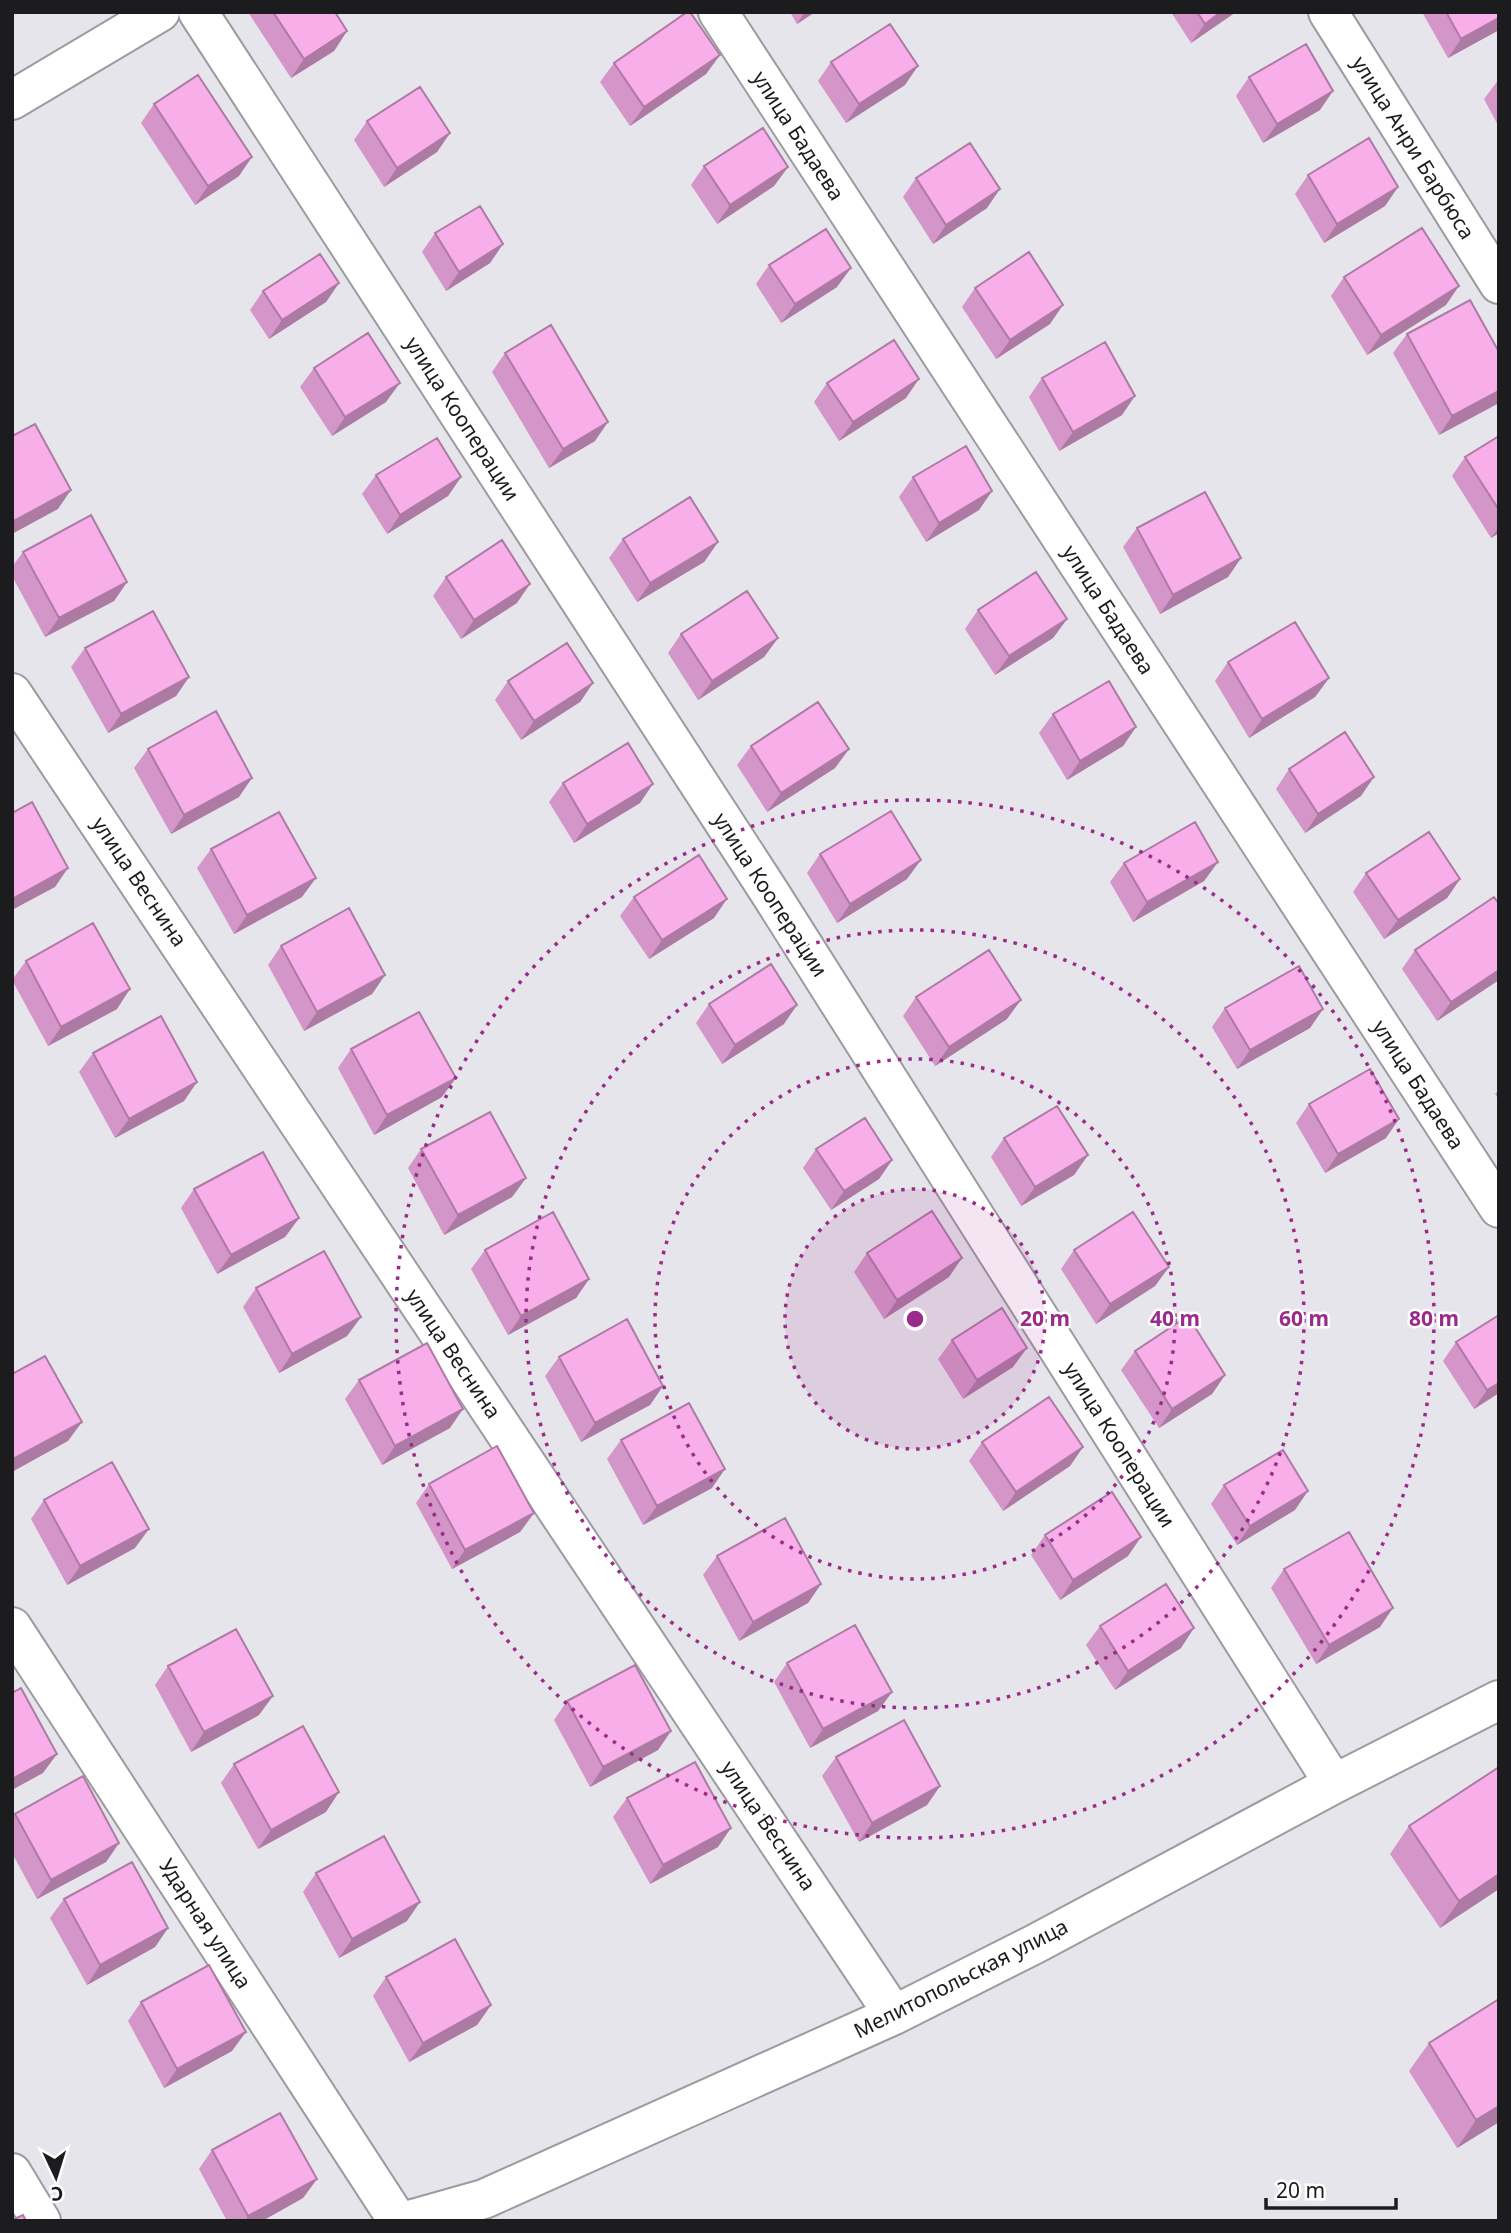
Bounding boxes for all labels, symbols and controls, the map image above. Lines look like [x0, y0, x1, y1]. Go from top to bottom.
street label: улица Анри Барбюса [1346, 50, 1482, 244]
street label: улица Бадаева [746, 65, 851, 206]
street label: улица Кооперации [399, 331, 526, 506]
street label: улица Бадаева [1056, 539, 1161, 680]
street label: улица Кооперации [707, 807, 834, 982]
street label: улица Веснина [86, 811, 194, 952]
street label: улица Бадаева [1366, 1014, 1471, 1155]
street label: улица Веснина [400, 1283, 508, 1424]
text: 20 m [1020, 1304, 1070, 1332]
text: 40 m [1150, 1304, 1200, 1332]
text: 60 m [1279, 1304, 1329, 1332]
text: 80 m [1409, 1304, 1459, 1332]
centre of rings [903, 1307, 927, 1331]
street label: улица Кооперации [1058, 1356, 1182, 1533]
street label: улица Веснина [715, 1755, 823, 1896]
street label: Ударная улица [153, 1853, 258, 1994]
street label: Мелитопольская улица [849, 1912, 1072, 2044]
north arrow [21, 2142, 91, 2212]
scale bar [1266, 2166, 1396, 2210]
text: 20 m [1276, 2176, 1325, 2204]
text: С [50, 2181, 64, 2207]

